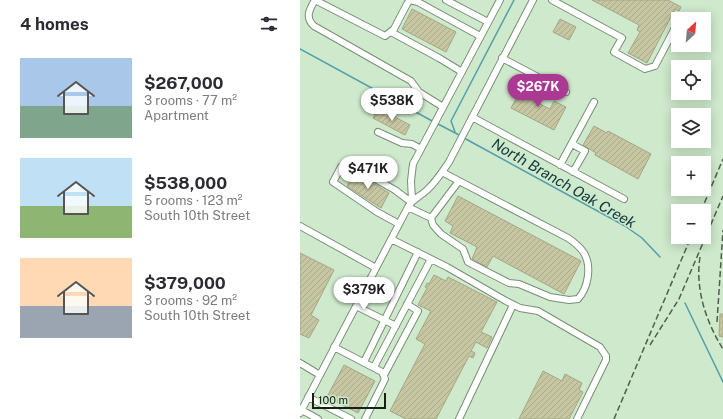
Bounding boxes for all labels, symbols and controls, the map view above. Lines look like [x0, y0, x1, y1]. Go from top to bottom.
north arrow [671, 12, 711, 52]
map controls [671, 12, 711, 244]
icon: filters [258, 13, 280, 35]
text: 4 homes [20, 14, 89, 34]
button: locate [671, 60, 711, 100]
text: $267,000 [144, 73, 224, 93]
icon: home [52, 74, 100, 122]
pin: $267K [510, 74, 566, 108]
text: $267K [517, 79, 559, 94]
pin: $538K [364, 88, 420, 122]
text: 3 rooms · 77 m² [144, 93, 237, 108]
text: $538K [370, 93, 414, 108]
text: Apartment [144, 108, 209, 123]
button: layers [671, 108, 711, 148]
water label: North Branch Oak Creek [489, 135, 640, 232]
pin: $471K [340, 156, 396, 190]
button: + [671, 156, 711, 196]
text: $471K [348, 161, 388, 176]
text: $538,000 [144, 173, 227, 193]
icon: home [52, 174, 100, 222]
text: 5 rooms · 123 m² [144, 193, 243, 208]
button: − [671, 204, 711, 244]
text: South 10th Street [144, 208, 250, 223]
text: $379,000 [144, 273, 226, 293]
icon: home [52, 274, 100, 322]
pin: $379K [336, 277, 392, 311]
text: $379K [342, 282, 386, 297]
text: 3 rooms · 92 m² [144, 293, 237, 308]
text: South 10th Street [144, 308, 250, 323]
scale bar [312, 391, 386, 410]
text: 100 m [318, 394, 348, 406]

